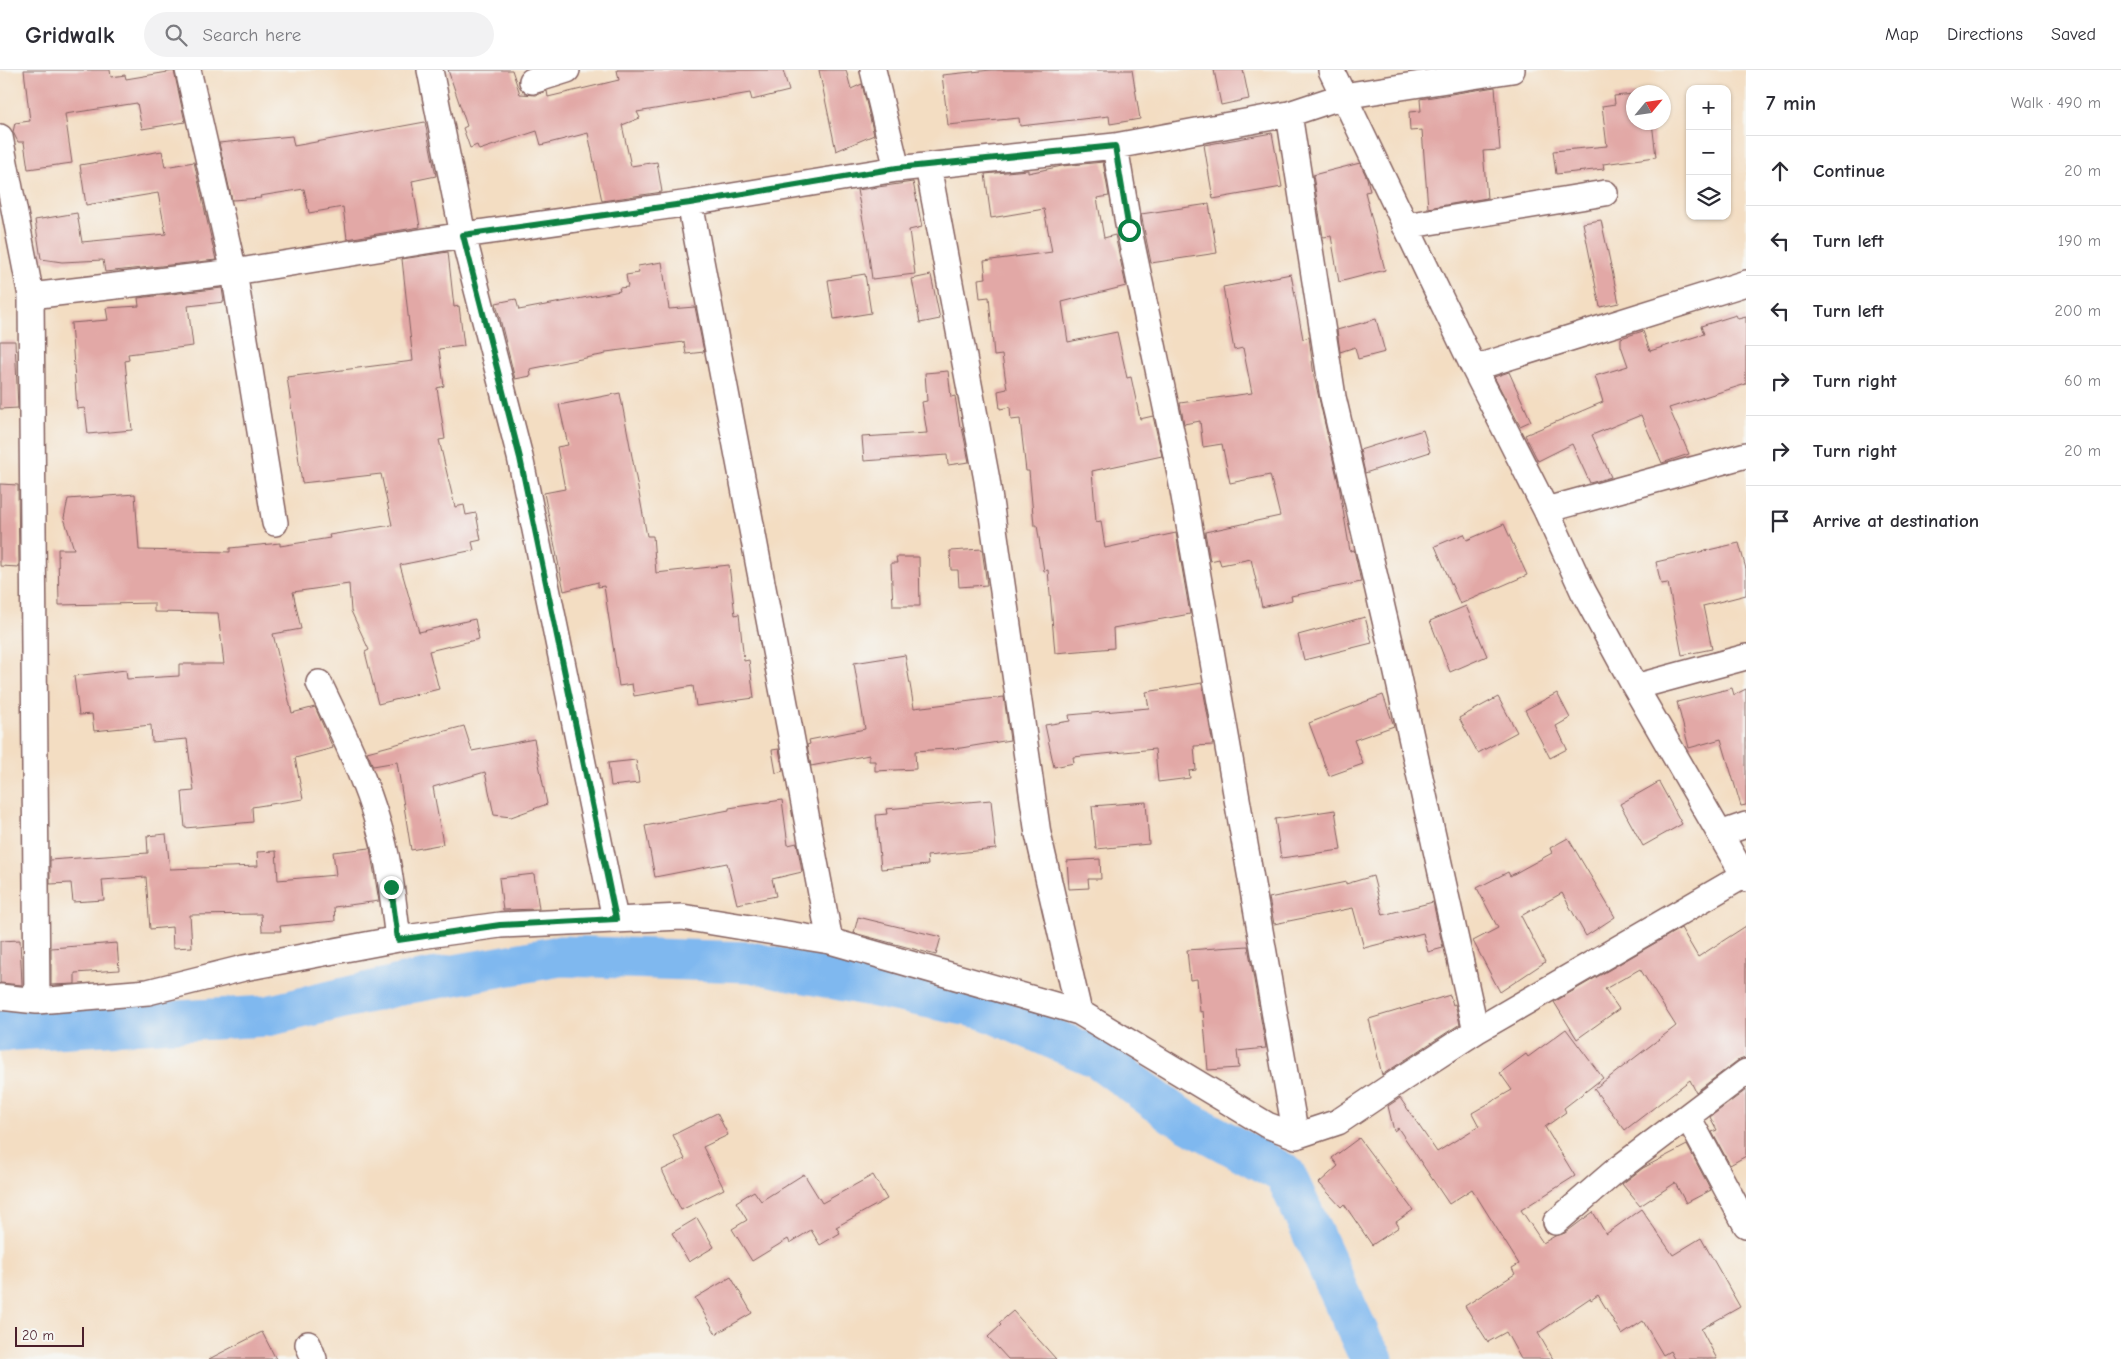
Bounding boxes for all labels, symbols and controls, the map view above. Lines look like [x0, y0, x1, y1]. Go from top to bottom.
search box [144, 12, 494, 57]
text: Gridwalk [25, 21, 114, 49]
icon: search [162, 21, 190, 49]
text: Search here [202, 24, 301, 46]
text: Map [1885, 24, 1919, 45]
text: Directions [1947, 24, 2023, 45]
text: Saved [2051, 24, 2096, 45]
north arrow [1626, 85, 1671, 130]
map controls [1686, 85, 1731, 220]
button: + [1686, 85, 1731, 130]
text: 7 min [1766, 91, 1816, 115]
text: Walk · 490 m [2011, 94, 2101, 112]
button: − [1686, 130, 1731, 175]
icon: ahead [1766, 157, 1794, 185]
text: Continue [1813, 160, 1885, 182]
text: 20 m [2064, 162, 2101, 180]
button: layers [1686, 175, 1731, 220]
route start [1118, 219, 1141, 242]
icon: left [1766, 227, 1794, 255]
text: Turn left [1813, 230, 1884, 252]
text: 190 m [2058, 232, 2101, 250]
icon: left [1766, 297, 1794, 325]
text: Turn left [1813, 300, 1884, 322]
text: 200 m [2055, 302, 2101, 320]
icon: right [1766, 367, 1794, 395]
text: Turn right [1813, 370, 1897, 392]
text: 60 m [2064, 372, 2101, 390]
icon: right [1766, 437, 1794, 465]
text: Turn right [1813, 440, 1897, 462]
text: 20 m [2064, 442, 2101, 460]
icon: arrive [1766, 507, 1794, 535]
text: Arrive at destination [1813, 510, 1979, 532]
route end [380, 876, 403, 899]
scale bar [15, 1324, 84, 1347]
text: 20 m [22, 1327, 54, 1344]

